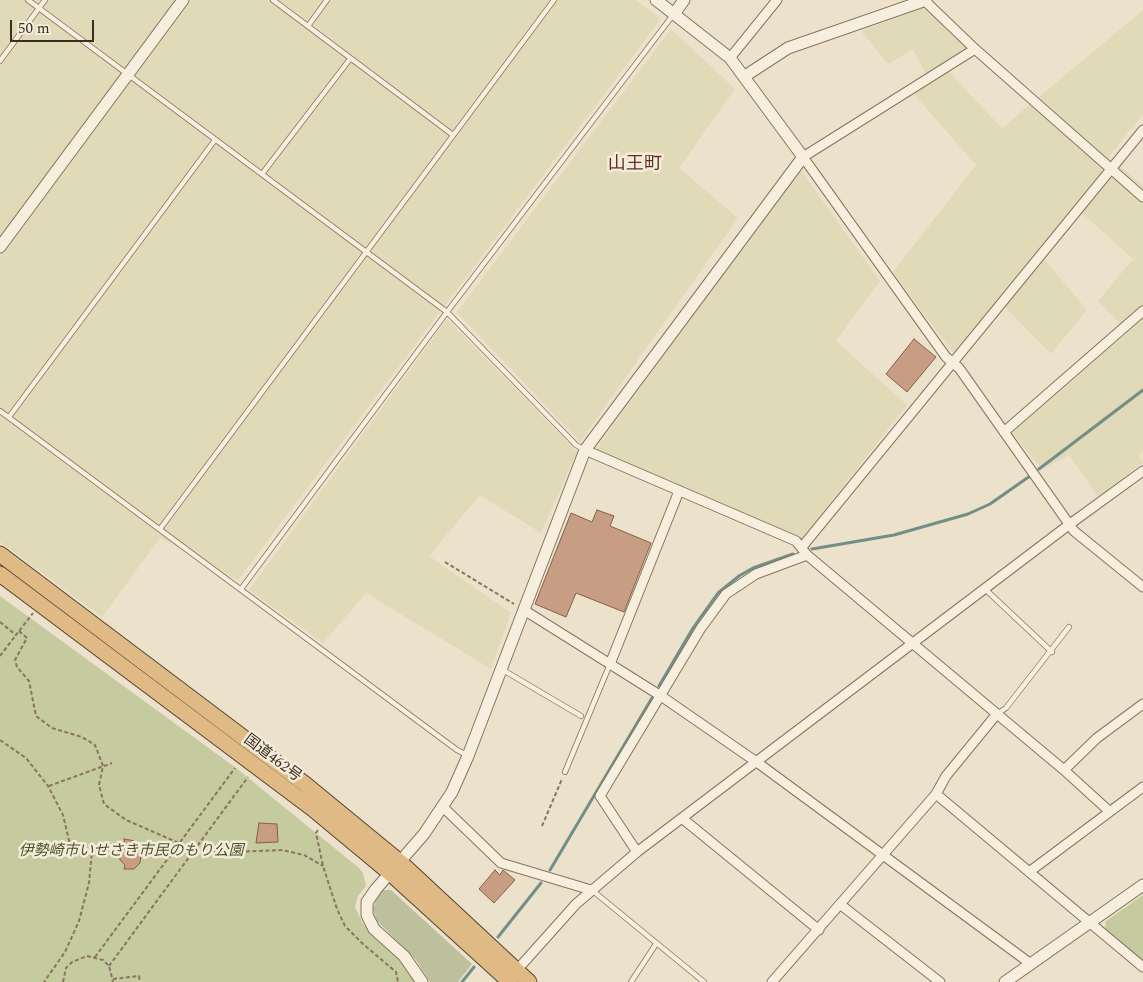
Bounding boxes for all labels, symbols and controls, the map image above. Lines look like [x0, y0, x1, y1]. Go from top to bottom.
scale bar [12, 10, 96, 42]
text: 50 m [18, 17, 50, 40]
district label: 山王町 [608, 154, 662, 176]
street label: 国道462号 [240, 732, 304, 786]
park label: 伊勢崎市いせさき市民のもり公園 [19, 843, 243, 861]

